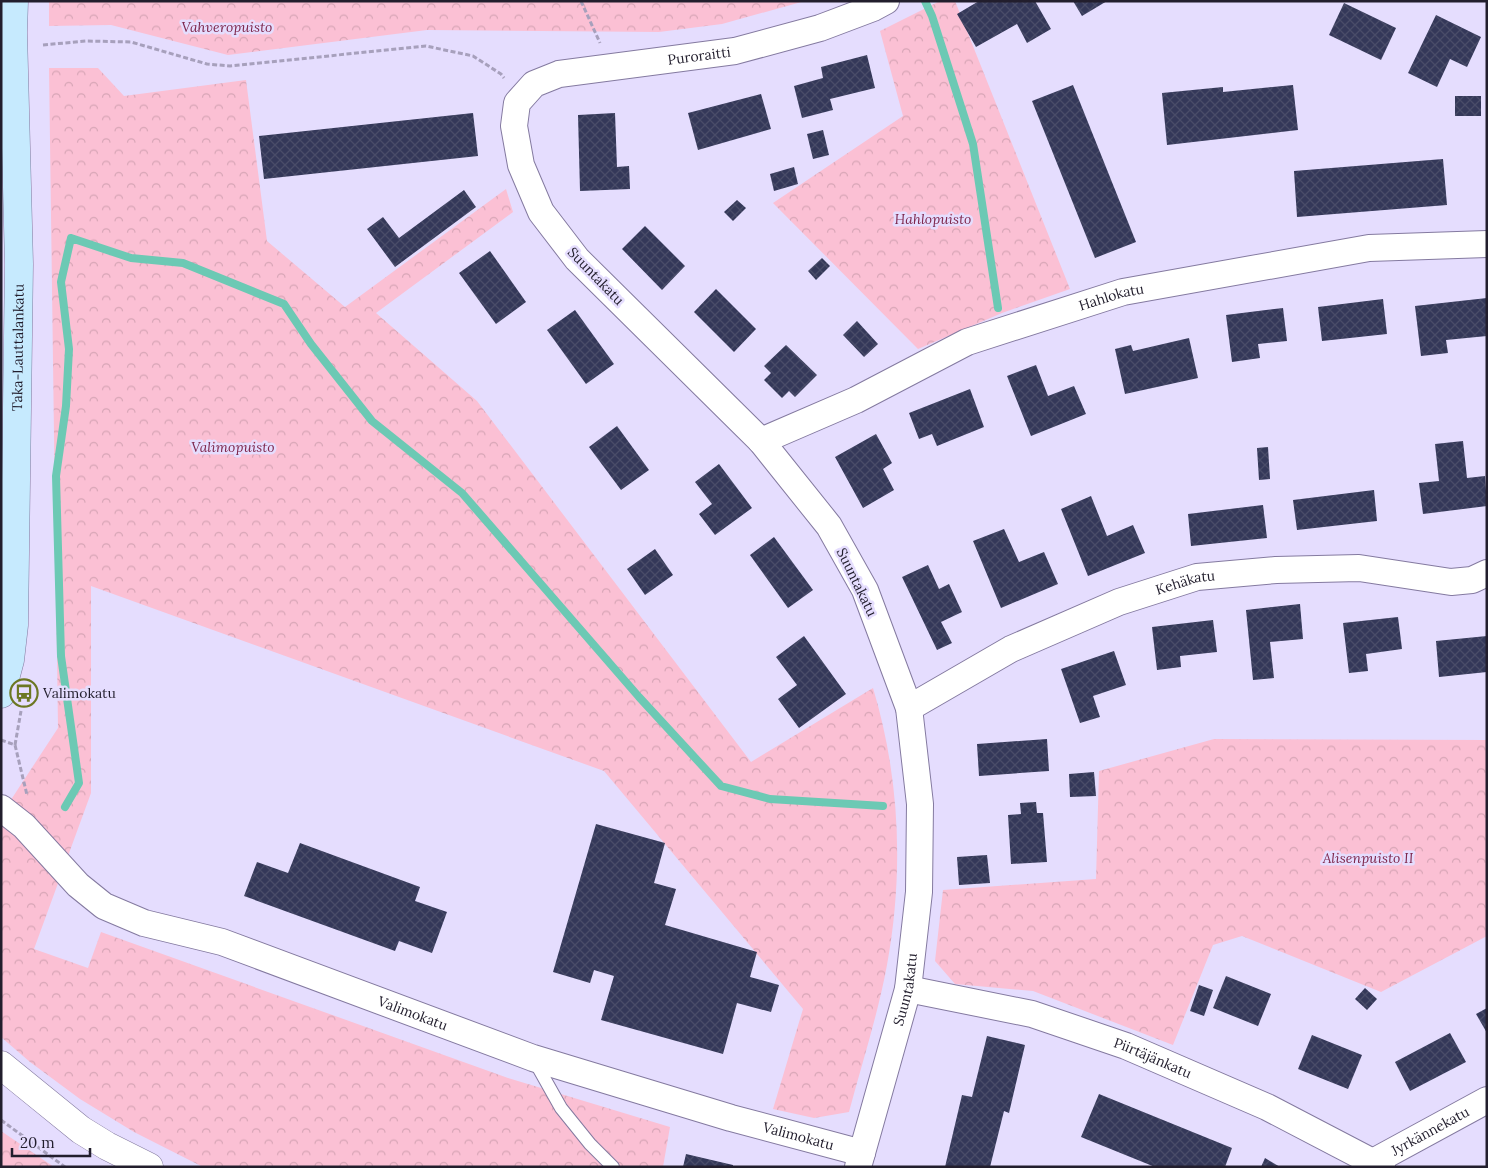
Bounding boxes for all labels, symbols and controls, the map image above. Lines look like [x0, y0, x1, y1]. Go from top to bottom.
park label: Vahveropuisto [182, 18, 272, 36]
street label: Puroraitti [667, 43, 732, 69]
park label: Hahlopuisto [895, 210, 971, 228]
street label: Suuntakatu [564, 243, 628, 309]
street label: Hahlokatu [1076, 279, 1145, 315]
street label: Taka-Lauttalankatu [8, 284, 28, 411]
park label: Valimopuisto [191, 438, 275, 456]
street label: Suuntakatu [833, 545, 881, 619]
street label: Kehäkatu [1153, 566, 1216, 599]
bus stop icon: Valimokatu [9, 678, 39, 708]
place label: Valimokatu [42, 684, 116, 702]
park label: Alisenpuisto II [1322, 849, 1414, 867]
street label: Suuntakatu [889, 952, 921, 1028]
street label: Valimokatu [375, 992, 450, 1034]
street label: Piirtäjänkatu [1111, 1034, 1194, 1082]
street label: Jyrkännekatu [1387, 1102, 1472, 1160]
street label: Valimokatu [760, 1118, 836, 1154]
scale bar [12, 1126, 90, 1158]
text: 20 m [20, 1133, 55, 1152]

